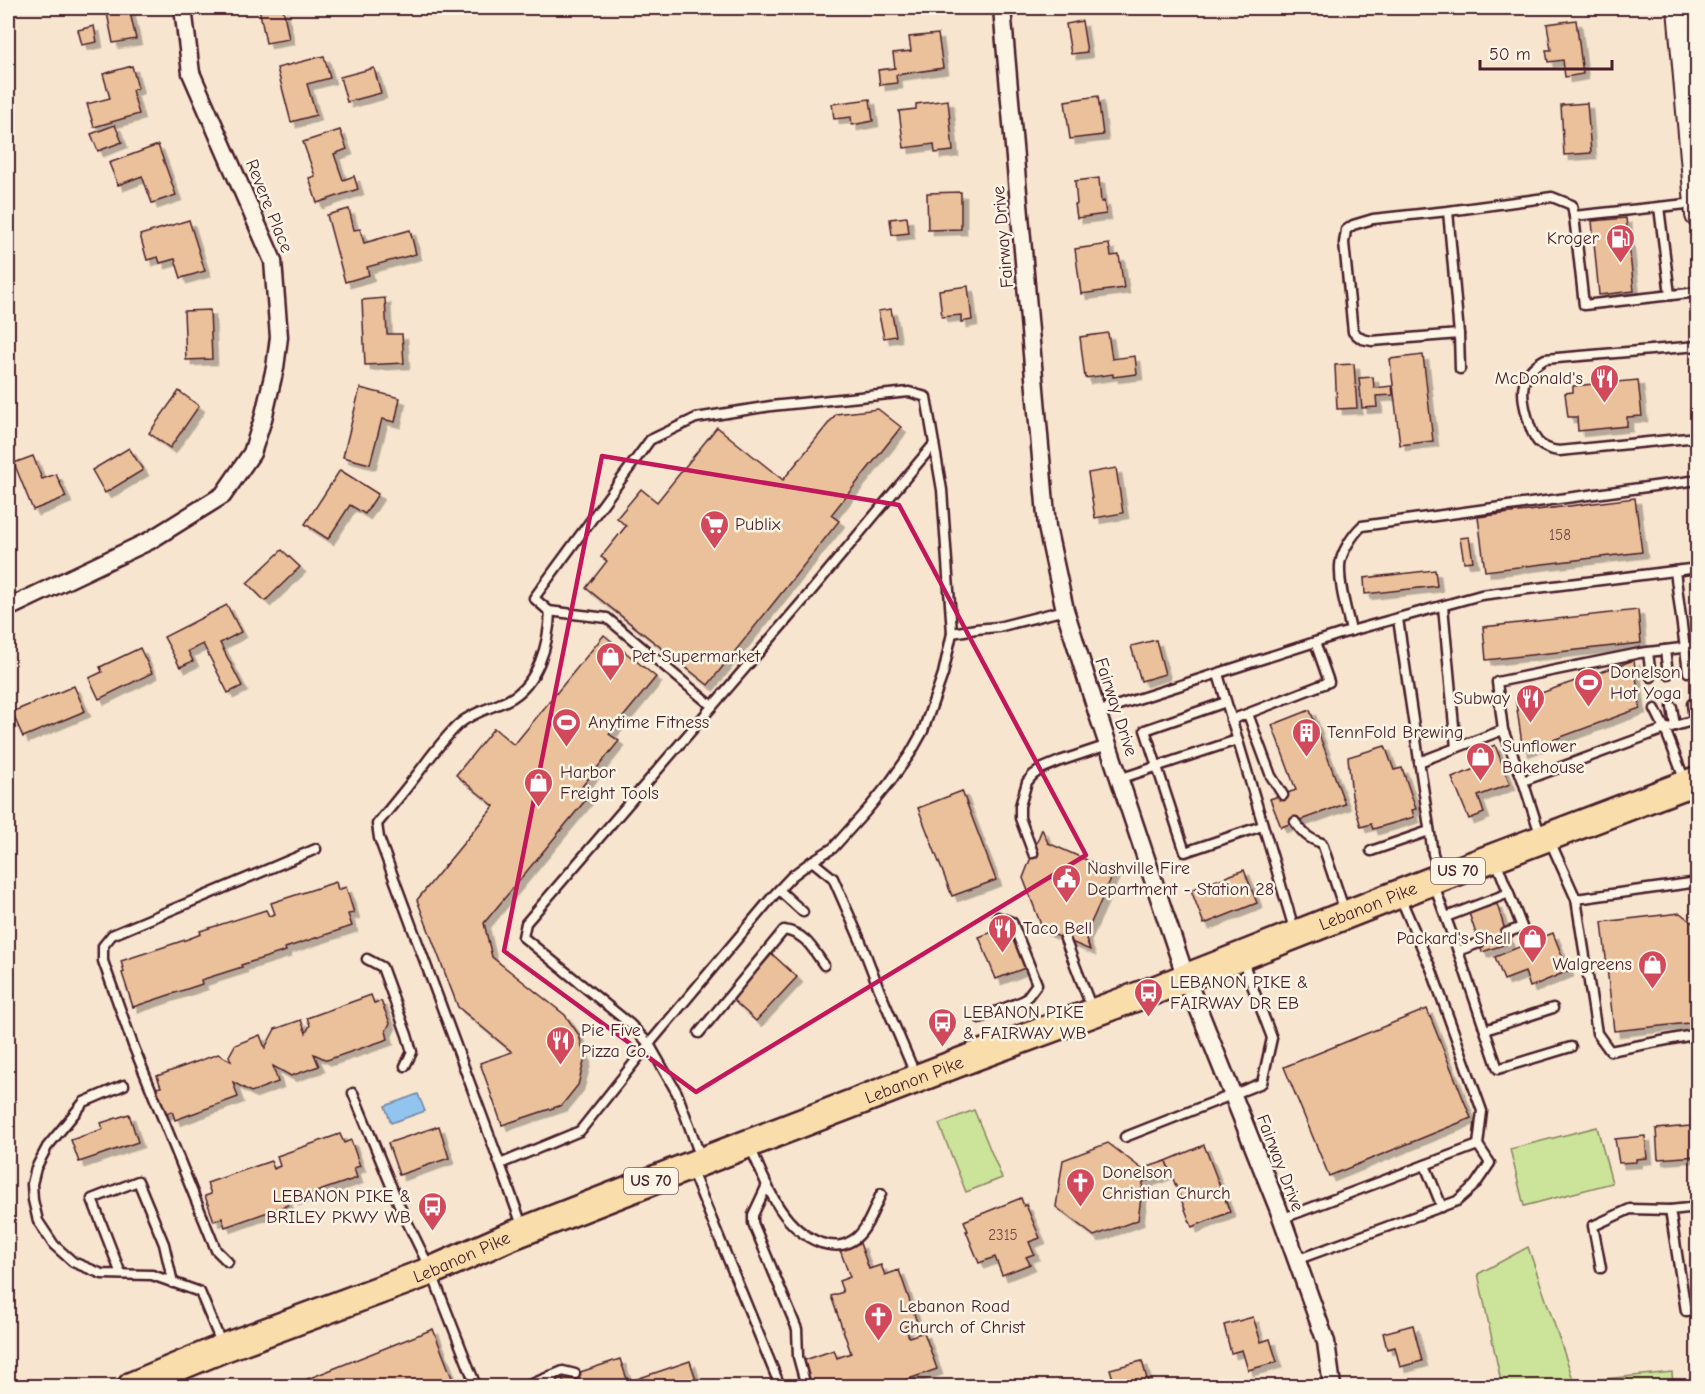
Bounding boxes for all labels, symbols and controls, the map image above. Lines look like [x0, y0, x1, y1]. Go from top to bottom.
scale bar [1480, 33, 1612, 71]
text: 50 m [1489, 44, 1531, 65]
street label: Revere Place [241, 156, 297, 256]
street label: Fairway Drive [988, 185, 1018, 289]
fuel station icon: Kroger [1604, 222, 1636, 264]
place label: Kroger [1547, 228, 1600, 249]
restaurant icon: McDonald's [1588, 362, 1620, 404]
place label: McDonald's [1495, 368, 1583, 389]
supermarket icon: Publix [698, 508, 730, 550]
place label: Publix [735, 514, 781, 535]
house number: 158 [1549, 526, 1571, 544]
shop icon: Pet Supermarket [595, 640, 627, 682]
place label: Pet Supermarket [632, 646, 761, 667]
street label: Fairway Drive [1090, 655, 1142, 759]
place label: Donelson Hot Yoga [1610, 662, 1682, 704]
sports icon: Donelson Hot Yoga [1573, 666, 1605, 708]
restaurant icon: Subway [1515, 682, 1547, 724]
place label: Subway [1454, 688, 1511, 709]
sports icon: Anytime Fitness [551, 706, 583, 748]
place label: Anytime Fitness [588, 712, 709, 733]
building icon: TennFold Brewing [1290, 716, 1322, 758]
place label: TennFold Brewing [1327, 722, 1464, 743]
place label: Sunflower Bakehouse [1502, 736, 1585, 778]
shop icon: Sunflower Bakehouse [1465, 740, 1497, 782]
place label: Harbor Freight Tools [560, 762, 659, 804]
shop icon: Harbor Freight Tools [523, 766, 555, 808]
place label: Nashville Fire Department - Station 28 [1087, 858, 1274, 900]
road number: US 70 [1431, 858, 1485, 884]
public building icon: Nashville Fire Department - Station 28 [1050, 862, 1082, 904]
street label: Lebanon Pike [1316, 877, 1420, 935]
restaurant icon: Taco Bell [986, 912, 1018, 954]
place label: Taco Bell [1023, 918, 1092, 939]
shop icon: Packard's Shell [1516, 922, 1548, 964]
place label: Packard's Shell [1396, 928, 1511, 949]
shop icon: Walgreens [1637, 948, 1669, 990]
place label: Walgreens [1553, 954, 1632, 975]
place label: LEBANON PIKE & FAIRWAY DR EB [1170, 972, 1308, 1014]
bus stop icon: LEBANON PIKE & FAIRWAY DR EB [1133, 976, 1165, 1018]
place label: LEBANON PIKE & FAIRWAY WB [963, 1002, 1087, 1044]
bus stop icon: LEBANON PIKE & FAIRWAY WB [926, 1006, 958, 1048]
place label: Pie Five Pizza Co. [581, 1020, 649, 1062]
restaurant icon: Pie Five Pizza Co. [544, 1024, 576, 1066]
street label: Lebanon Pike [862, 1051, 966, 1108]
street label: Fairway Drive [1252, 1111, 1308, 1215]
place label: Donelson Christian Church [1102, 1162, 1231, 1204]
church icon: Donelson Christian Church [1065, 1166, 1097, 1208]
road number: US 70 [624, 1168, 678, 1194]
place label: LEBANON PIKE & BRILEY PKWY WB [266, 1186, 411, 1228]
bus stop icon: LEBANON PIKE & BRILEY PKWY WB [416, 1190, 448, 1232]
house number: 2315 [988, 1226, 1018, 1244]
street label: Lebanon Pike [410, 1227, 513, 1287]
place label: Lebanon Road Church of Christ [899, 1296, 1026, 1338]
church icon: Lebanon Road Church of Christ [862, 1300, 894, 1342]

